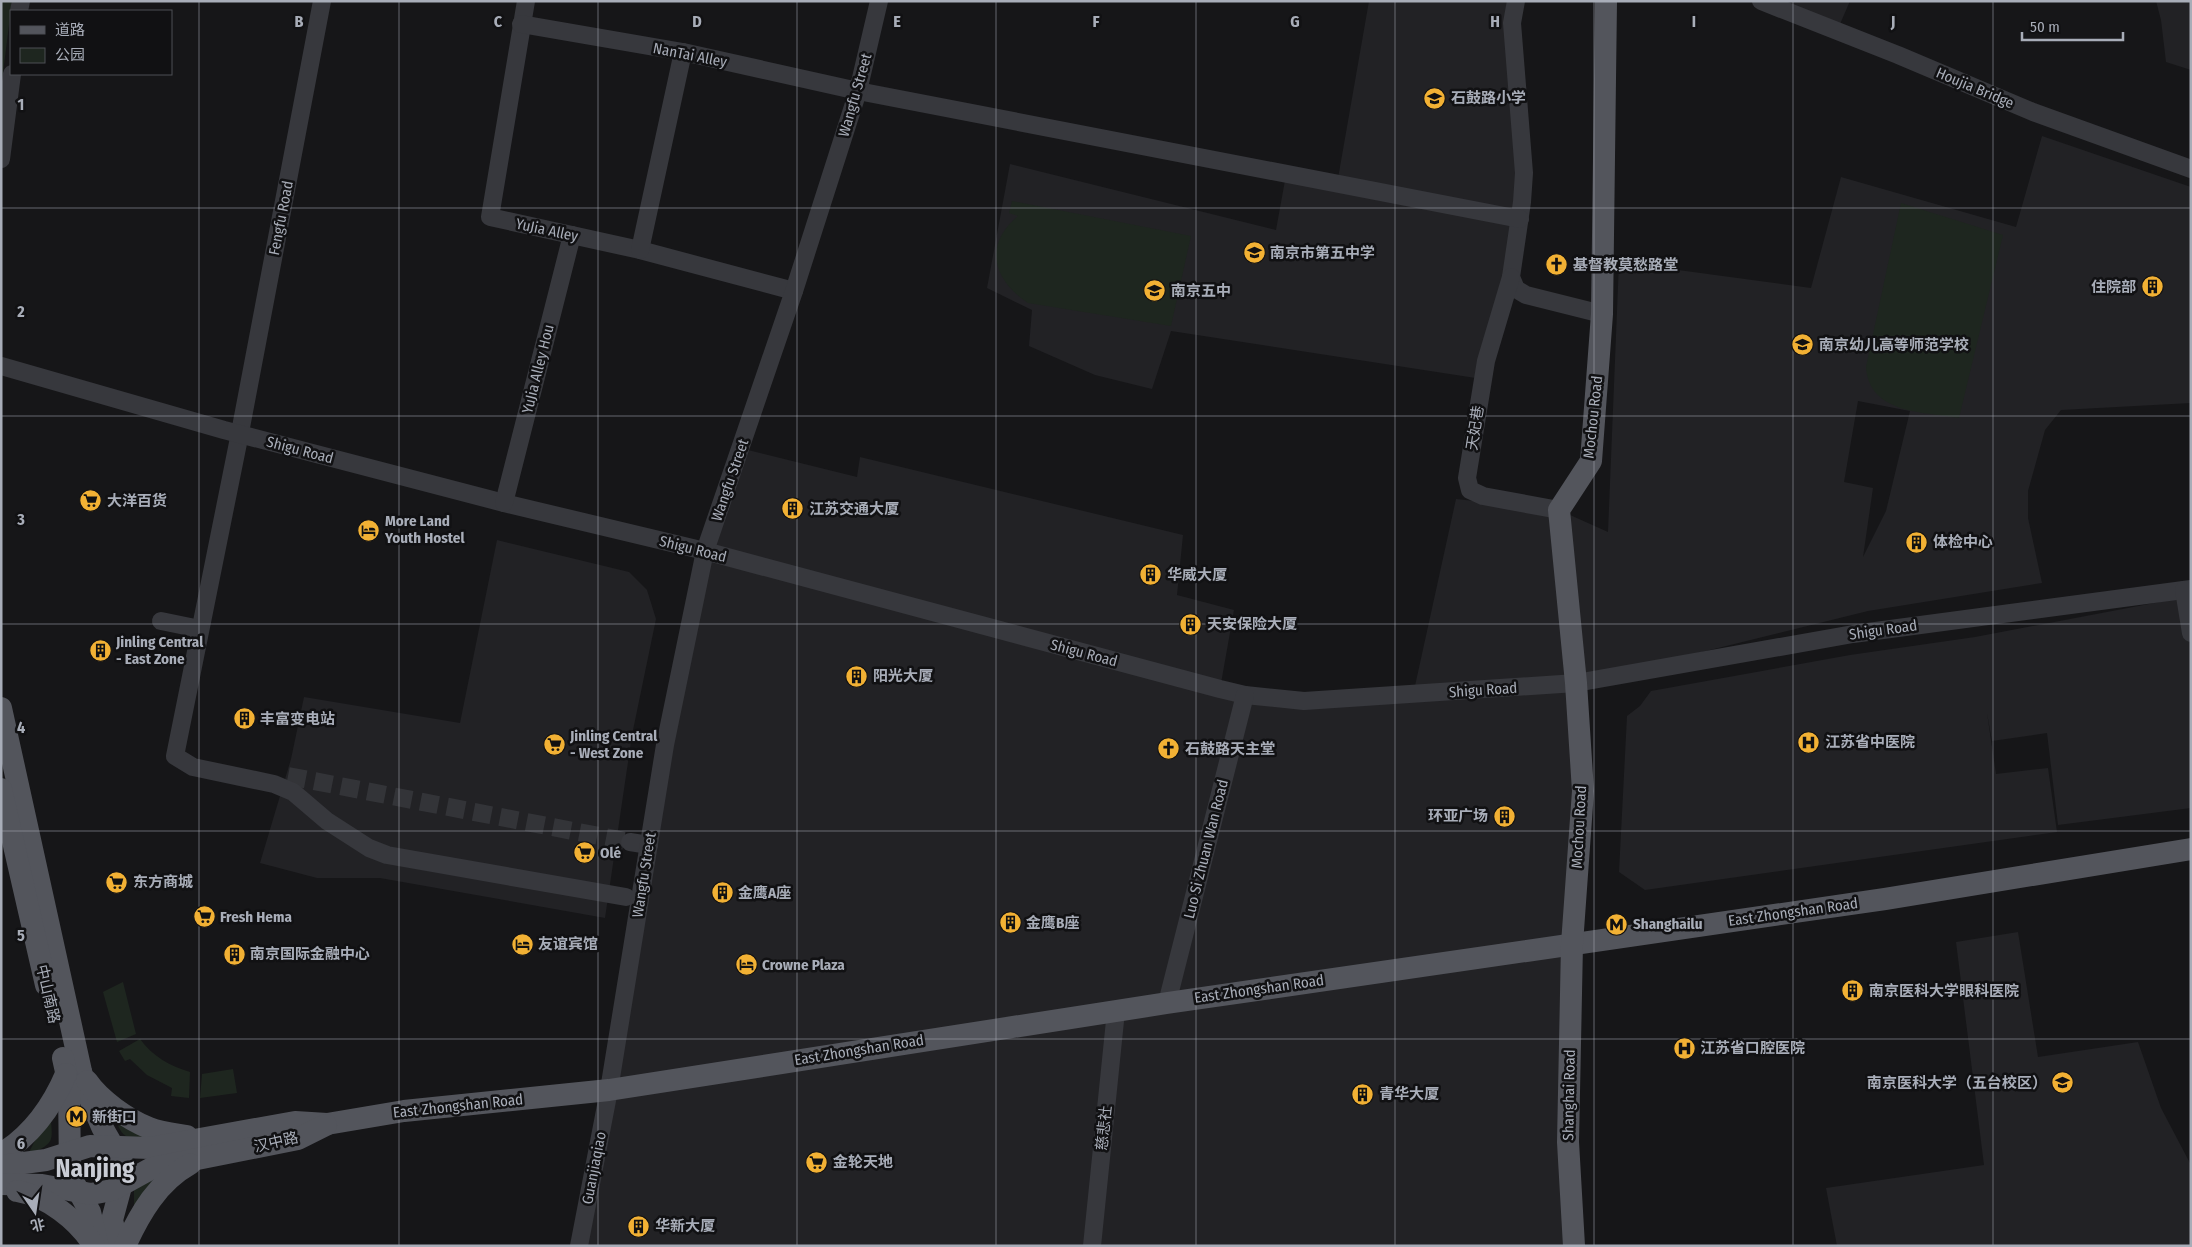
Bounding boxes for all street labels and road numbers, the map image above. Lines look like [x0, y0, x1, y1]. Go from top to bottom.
street label: NanTai Alley [651, 39, 729, 71]
street label: Wangfu Street [835, 51, 876, 139]
street label: Houjia Bridge [1933, 64, 2017, 112]
street label: Fengfu Road [265, 179, 297, 257]
street label: YuJia Alley [514, 215, 580, 245]
street label: YuJia Alley Hou [518, 322, 558, 416]
street label: Mochou Road [1580, 375, 1606, 459]
street label: 天妃巷 [1463, 404, 1487, 452]
street label: Shigu Road [265, 432, 335, 468]
street label: Wangfu Street [708, 436, 753, 524]
street label: Shigu Road [658, 532, 728, 566]
street label: Shigu Road [1848, 616, 1918, 644]
street label: Shigu Road [1049, 635, 1119, 671]
street label: Shigu Road [1448, 679, 1518, 701]
street label: Luo Si Zhuan Wan Road [1180, 778, 1232, 920]
street label: Mochou Road [1568, 785, 1590, 869]
street label: Wangfu Street [628, 831, 660, 919]
street label: East Zhongshan Road [1727, 894, 1859, 930]
street label: 中山南路 [32, 963, 64, 1025]
street label: East Zhongshan Road [1193, 971, 1325, 1007]
street label: East Zhongshan Road [793, 1031, 925, 1069]
street label: Shanghai Road [1559, 1049, 1579, 1141]
street label: East Zhongshan Road [392, 1090, 524, 1122]
street label: 慈悲社 [1093, 1105, 1115, 1151]
street label: 汉中路 [252, 1128, 300, 1156]
street label: Guanjiaqiao [578, 1130, 610, 1206]

